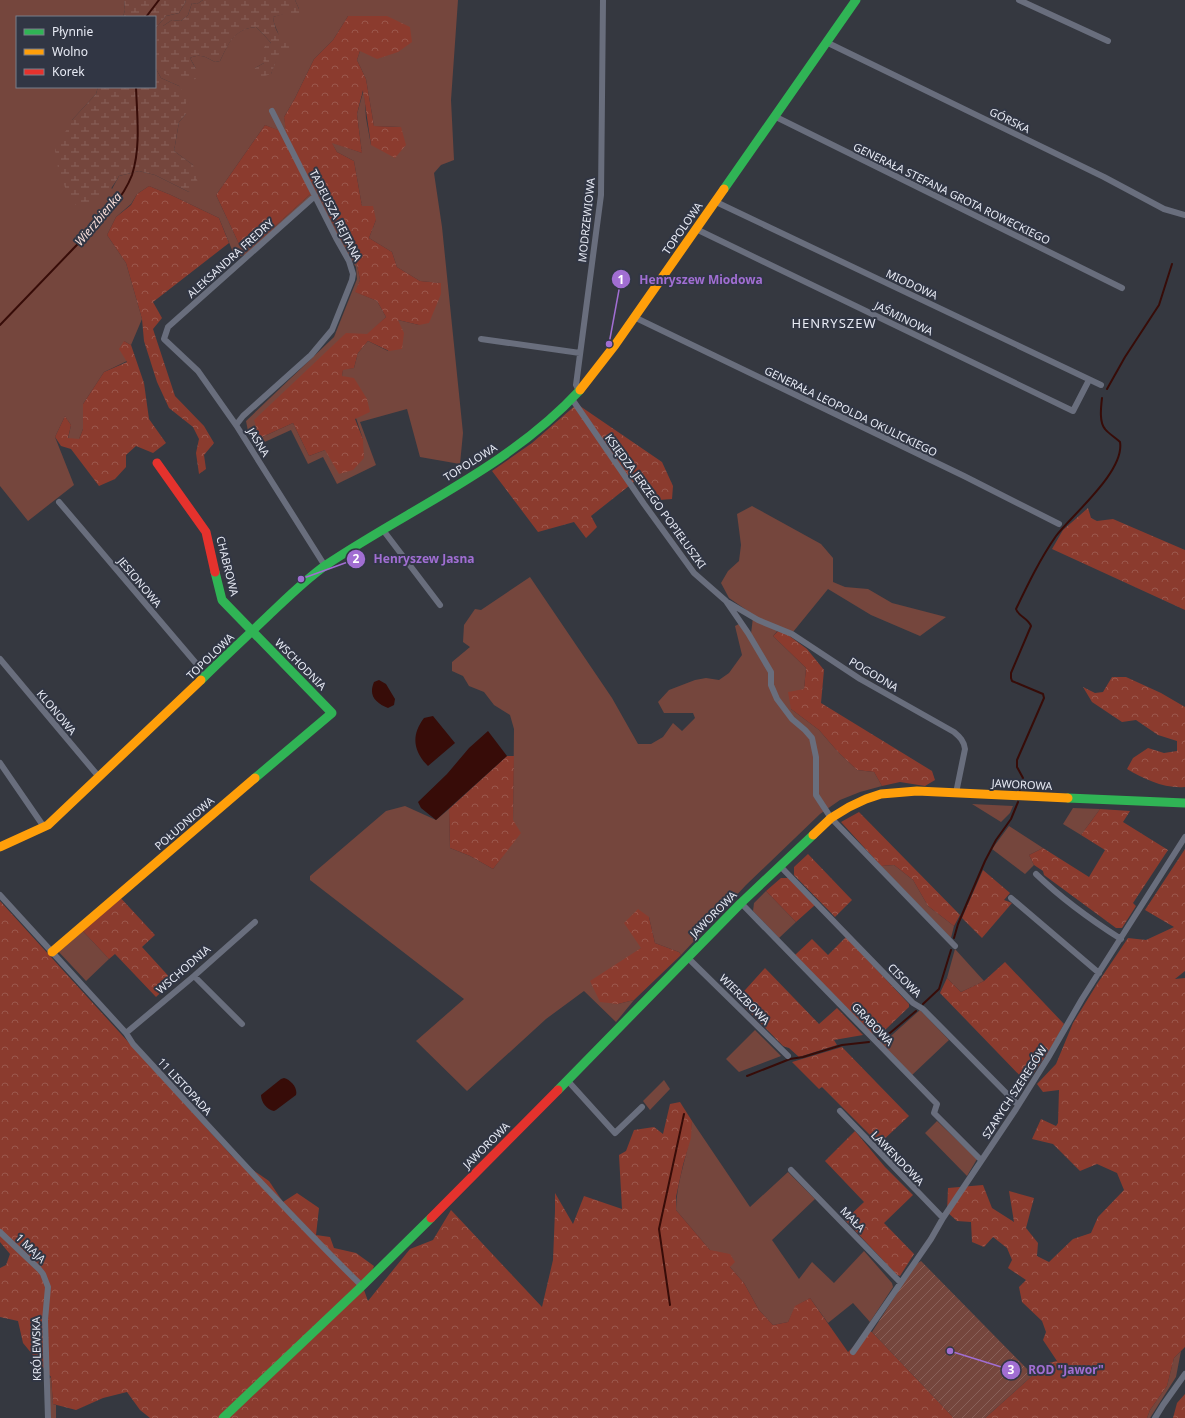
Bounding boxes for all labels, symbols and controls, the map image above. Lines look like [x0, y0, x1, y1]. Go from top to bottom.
legend [16, 16, 156, 88]
text: Płynnie [52, 23, 93, 40]
text: Wolno [52, 43, 88, 60]
text: Korek [52, 63, 85, 80]
street label: GÓRSKA [987, 104, 1034, 137]
street label: GENERAŁA STEFANA GROTA ROWECKIEGO [851, 139, 1053, 247]
street label: TADEUSZA REJTANA [306, 167, 366, 264]
street label: MODRZEWIOWA [574, 176, 598, 263]
water label: Wierzbienka [71, 188, 126, 249]
street label: TOPOLOWA [658, 198, 706, 257]
street label: ALEKSANDRA FREDRY [183, 215, 277, 301]
street label: MIODOWA [884, 265, 941, 303]
callout: Henryszew Miodowa [611, 267, 771, 291]
text: 1 [618, 271, 624, 288]
text: Henryszew Miodowa [639, 271, 763, 288]
street label: JAŚMINOWA [871, 297, 937, 339]
district label: HENRYSZEW [791, 314, 877, 332]
street label: GENERAŁA LEOPOLDA OKULICKIEGO [762, 363, 940, 459]
street label: JASNA [244, 424, 274, 460]
street label: KSIĘDZA JERZEGO POPIEŁUSZKI [602, 431, 710, 572]
street label: TOPOLOWA [440, 439, 500, 484]
street label: CHABROWA [213, 534, 243, 599]
callout: Henryszew Jasna [346, 547, 483, 571]
text: 2 [353, 550, 360, 567]
text: Henryszew Jasna [374, 550, 474, 567]
street label: JESIONOWA [114, 553, 166, 611]
street label: TOPOLOWA [183, 629, 238, 682]
street label: WSCHODNIA [272, 635, 331, 694]
street label: POGODNA [846, 653, 902, 695]
street label: KLONOWA [34, 686, 81, 738]
street label: JAWOROWA [990, 775, 1054, 793]
street label: POŁUDNIOWA [151, 792, 218, 853]
street label: JAWOROWA [686, 887, 740, 941]
street label: WSCHODNIA [153, 941, 214, 997]
street label: CISOWA [885, 960, 926, 1001]
street label: WIERZBOWA [716, 970, 774, 1028]
street label: GRABOWA [849, 999, 898, 1049]
street label: SZARYCH SZEREGÓW [978, 1042, 1050, 1141]
street label: 11 LISTOPADA [154, 1054, 216, 1119]
street label: JAWOROWA [459, 1118, 513, 1172]
street label: LAWENDOWA [868, 1127, 929, 1189]
street label: MAŁA [837, 1203, 869, 1236]
street label: 1 MAJA [13, 1230, 50, 1267]
street label: KRÓLEWSKA [28, 1316, 44, 1381]
callout: ROD "Jawor" [1001, 1358, 1112, 1382]
text: 3 [1008, 1361, 1015, 1378]
text: ROD "Jawor" [1028, 1361, 1104, 1378]

